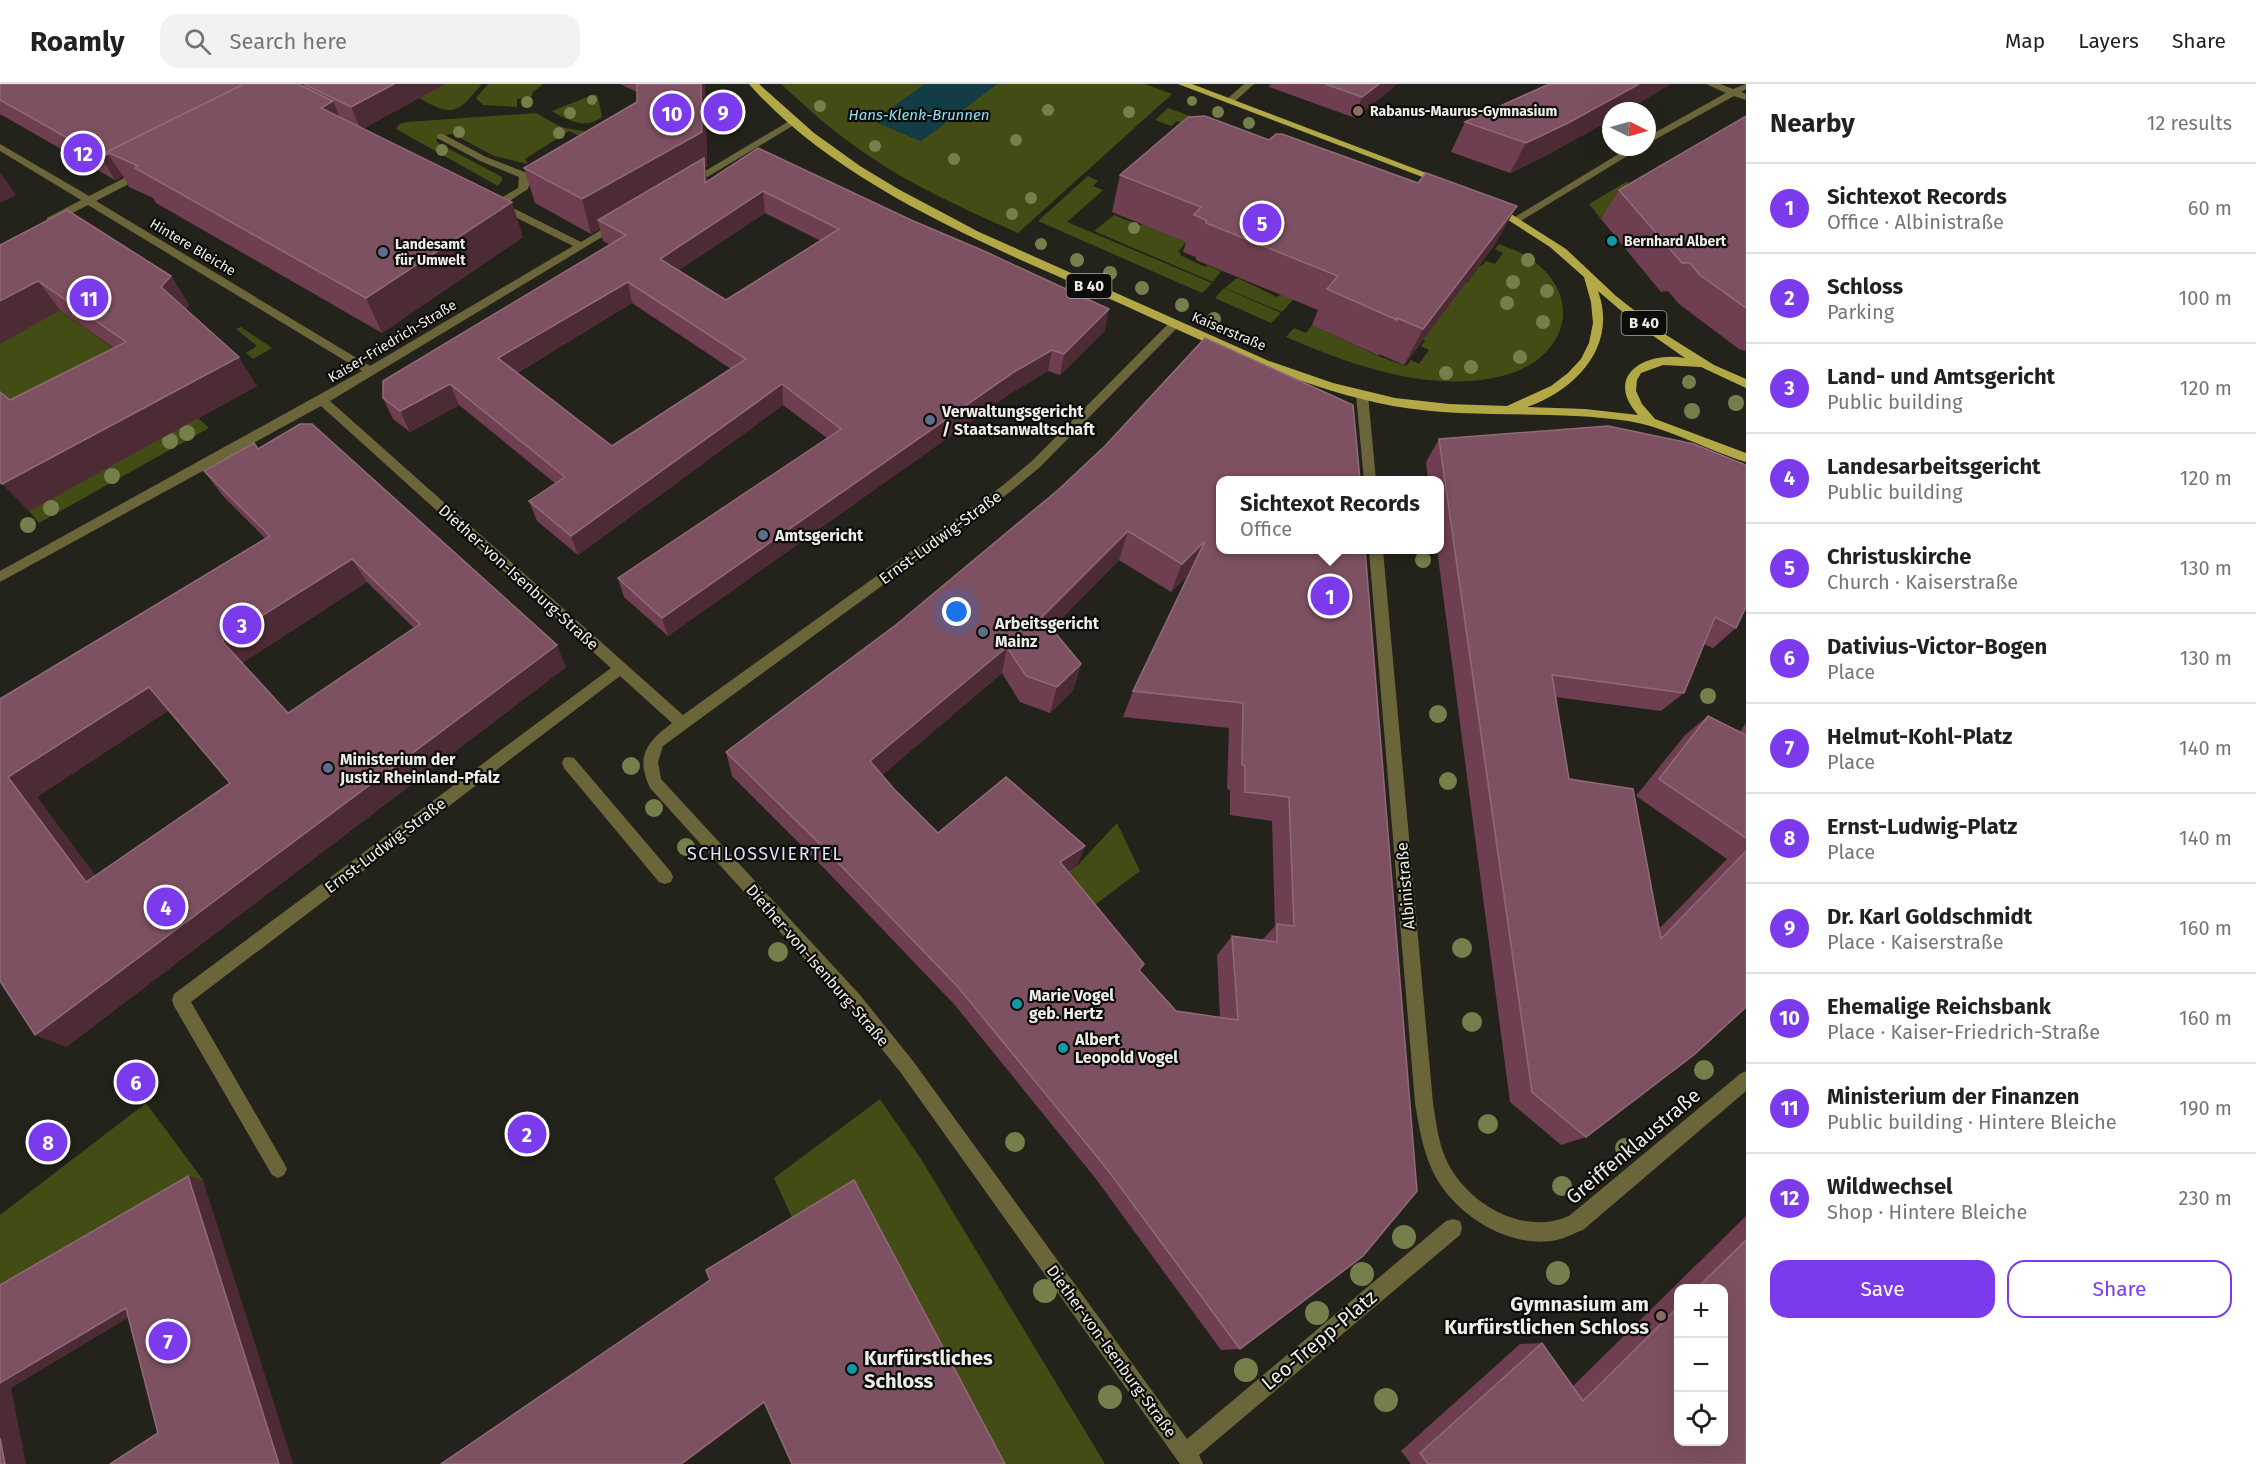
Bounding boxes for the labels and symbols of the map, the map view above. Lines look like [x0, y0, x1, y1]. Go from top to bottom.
pin: 10 [652, 90, 692, 135]
pin: 9 [704, 90, 742, 135]
north arrow [1602, 102, 1656, 156]
place label: Rabanus-Maurus-Gymnasium [1370, 103, 1558, 120]
marker: Rabanus-Maurus-Gymnasium [1351, 104, 1365, 118]
water label: Hans-Klenk-Brunnen [849, 106, 989, 124]
pin: 12 [64, 130, 103, 176]
pin: 5 [1242, 200, 1282, 246]
street label: Hintere Bleiche [147, 215, 239, 280]
place label: Bernhard Albert [1624, 233, 1727, 250]
marker: Bernhard Albert [1605, 234, 1619, 248]
place label: Landesamt für Umwelt [395, 236, 466, 269]
marker: Landesamt für Umwelt [376, 245, 390, 259]
road number: B 40 [1066, 274, 1112, 298]
pin: 11 [70, 276, 109, 320]
street label: Kaiser-Friedrich-Straße [325, 296, 460, 386]
street label: Kaiserstraße [1189, 308, 1269, 355]
road number: B 40 [1622, 311, 1666, 335]
place label: Verwaltungsgericht / Staatsanwaltschaft [941, 402, 1096, 439]
marker: Verwaltungsgericht / Staatsanwaltschaft [923, 413, 937, 427]
street label: Ernst-Ludwig-Straße [875, 487, 1005, 588]
street label: Diether-von-Isenburg-Straße [435, 501, 602, 654]
place label: Amtsgericht [774, 526, 864, 545]
marker: Amtsgericht [756, 528, 770, 542]
pin: 1 [1310, 574, 1350, 618]
your location [942, 597, 971, 626]
pin: 3 [222, 602, 262, 648]
place label: Arbeitsgericht Mainz [994, 614, 1100, 651]
marker: Arbeitsgericht Mainz [976, 625, 990, 639]
place label: Ministerium der Justiz Rheinland-Pfalz [339, 750, 501, 787]
marker: Ministerium der Justiz Rheinland-Pfalz [321, 761, 335, 775]
street label: Ernst-Ludwig-Straße [321, 794, 450, 897]
street label: Albinistraße [1392, 842, 1419, 930]
district label: SCHLOSSVIERTEL [687, 843, 843, 865]
street label: Diether-von-Isenburg-Straße [742, 880, 893, 1050]
pin: 4 [146, 884, 186, 930]
place label: Marie Vogel geb. Hertz [1029, 986, 1114, 1023]
marker: Marie Vogel geb. Hertz [1010, 997, 1024, 1011]
place label: Albert Leopold Vogel [1074, 1030, 1178, 1067]
marker: Albert Leopold Vogel [1056, 1041, 1070, 1055]
pin: 6 [116, 1060, 156, 1104]
street label: Greiffenklaustraße [1561, 1083, 1705, 1209]
pin: 2 [508, 1112, 546, 1156]
pin: 8 [28, 1120, 68, 1164]
street label: Diether-von-Isenburg-Straße [1043, 1261, 1181, 1441]
street label: Leo-Trepp-Platz [1257, 1285, 1382, 1395]
place label: Gymnasium am Kurfürstlichen Schloss [1444, 1292, 1649, 1339]
marker: Gymnasium am Kurfürstlichen Schloss [1654, 1309, 1668, 1323]
pin: 7 [148, 1318, 188, 1364]
place label: Kurfürstliches Schloss [864, 1346, 993, 1393]
marker: Kurfürstliches Schloss [845, 1362, 859, 1376]

